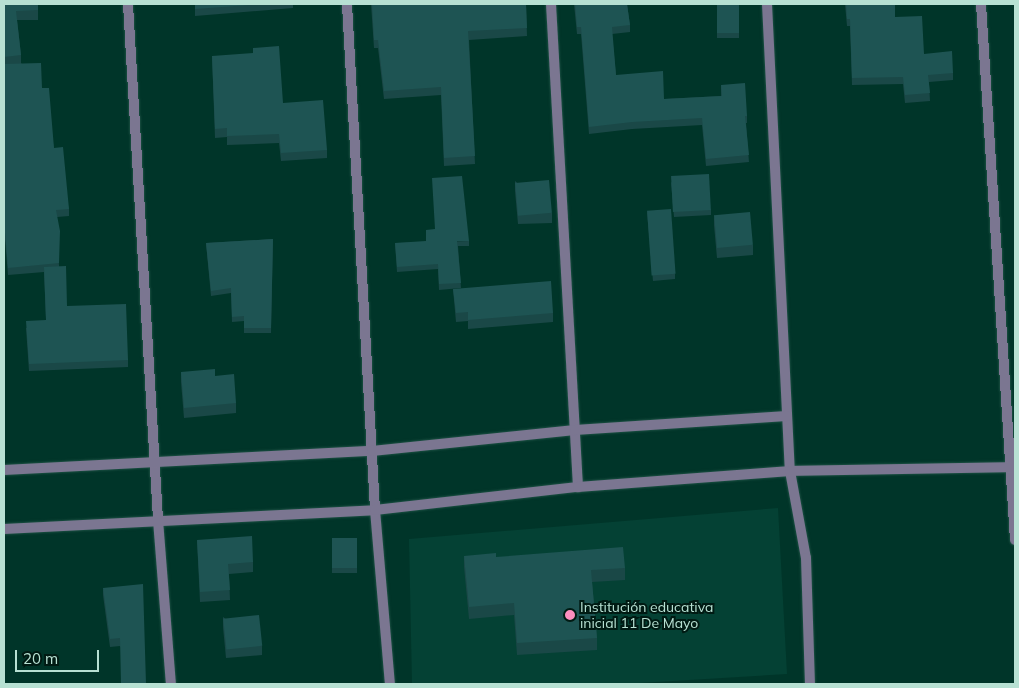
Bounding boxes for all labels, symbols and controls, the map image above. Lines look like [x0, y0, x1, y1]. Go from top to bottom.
place label: Institución educativa inicial 11 De Mayo [580, 599, 713, 632]
marker: Institución educativa inicial 11 De Mayo [564, 609, 576, 621]
scale bar [18, 640, 101, 672]
text: 20 m [23, 649, 58, 668]

